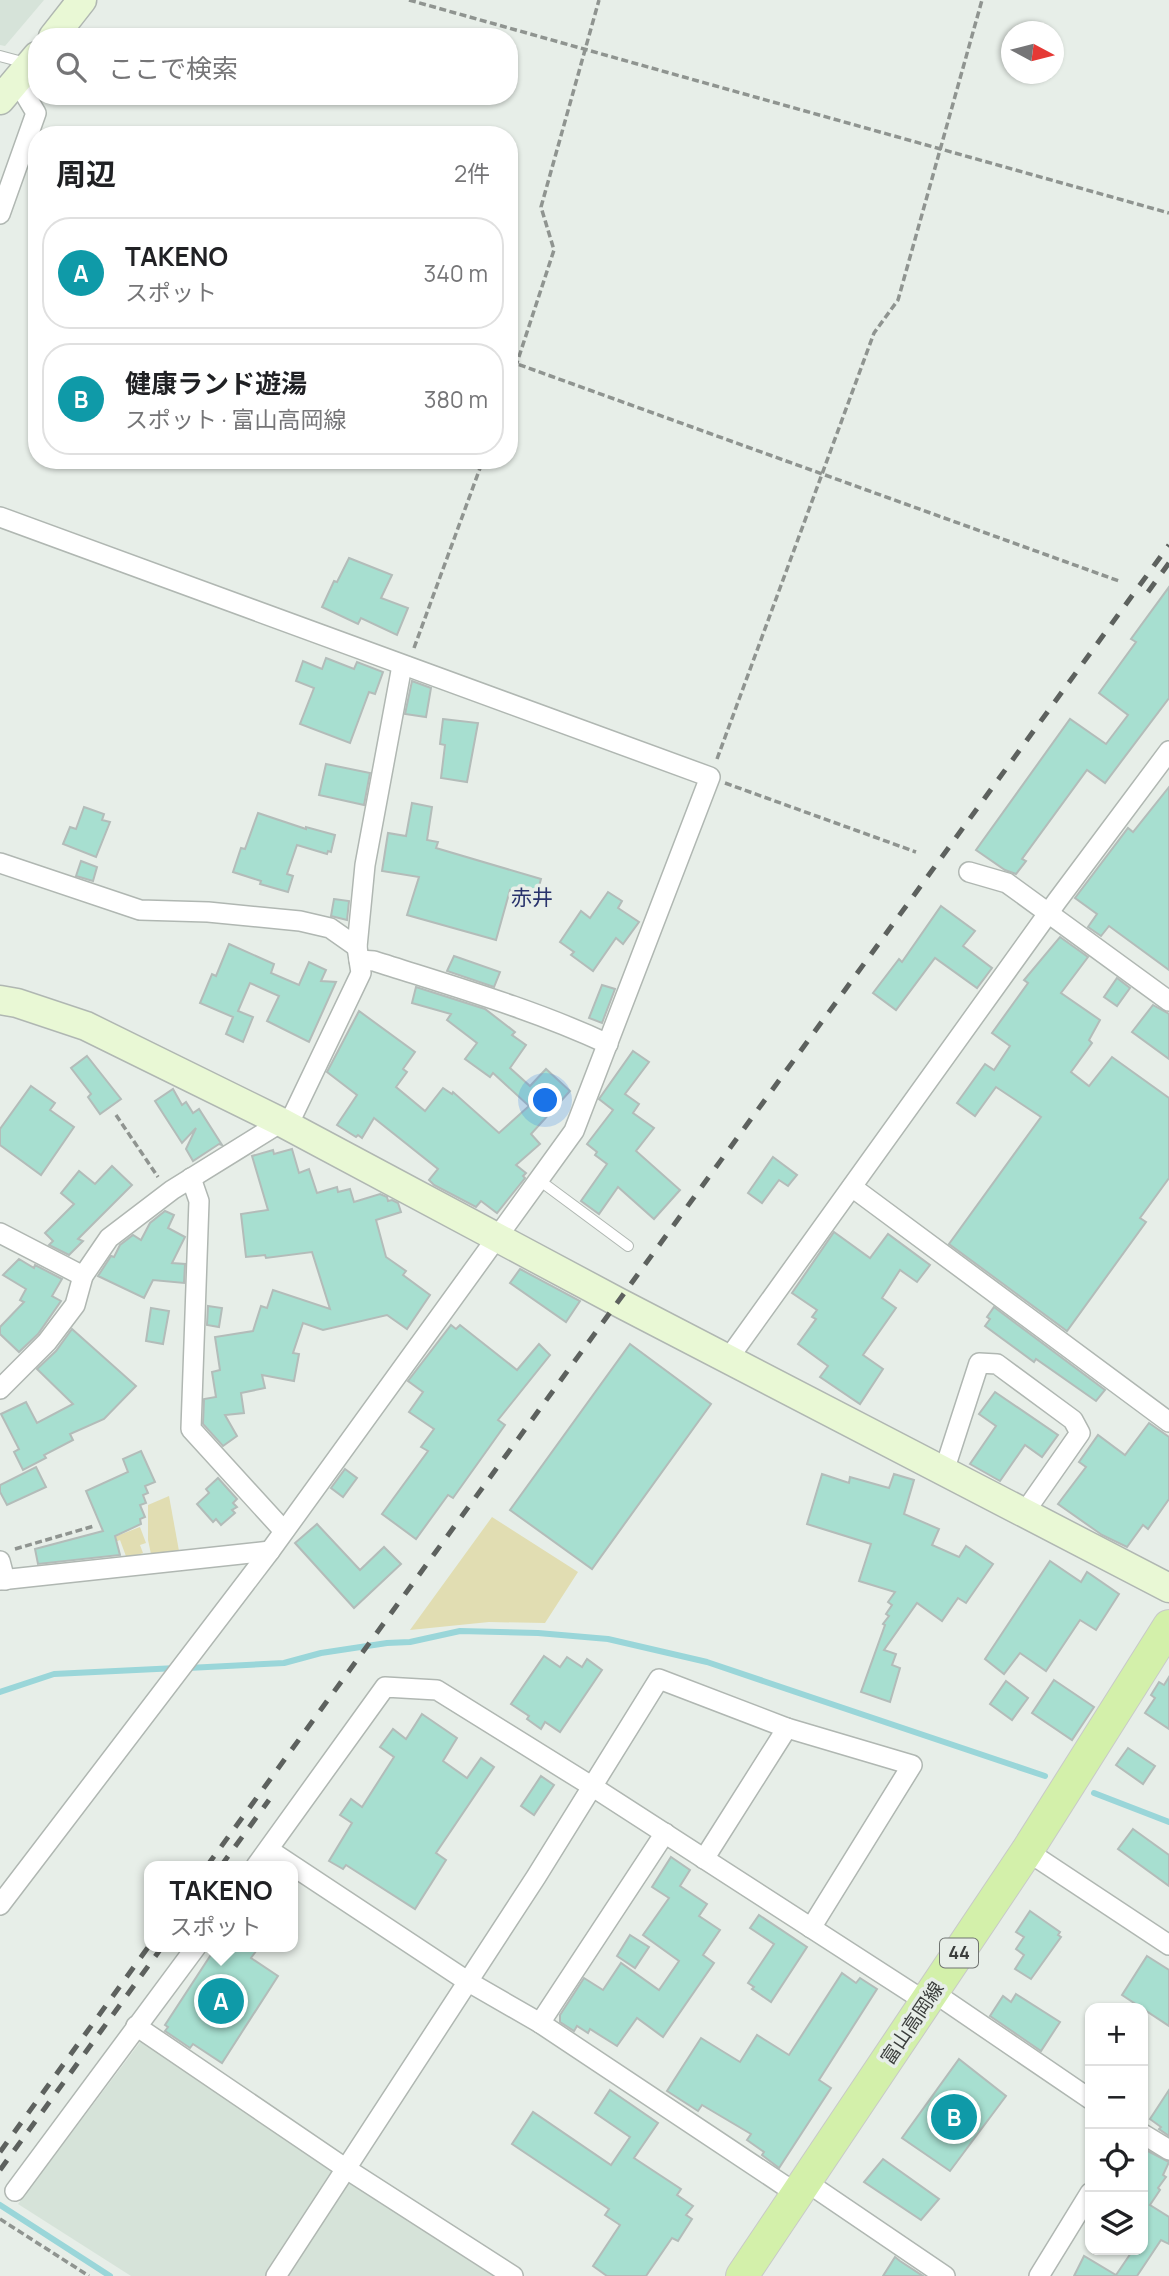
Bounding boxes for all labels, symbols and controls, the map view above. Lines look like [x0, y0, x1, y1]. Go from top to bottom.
north arrow [1001, 21, 1064, 84]
search box [28, 28, 518, 105]
icon: search [52, 48, 90, 86]
text: ここで検索 [108, 50, 238, 86]
text: 周辺 [56, 153, 116, 194]
text: 2件 [454, 157, 490, 189]
text: TAKENO [125, 238, 228, 274]
text: A [73, 257, 89, 289]
text: 340 m [424, 257, 488, 289]
text: スポット [125, 276, 217, 308]
text: 健康ランド遊湯 [125, 365, 307, 401]
text: B [74, 383, 88, 415]
text: 380 m [424, 383, 488, 415]
text: スポット · 富山高岡線 [125, 403, 346, 435]
district label: 赤井 [511, 883, 553, 911]
your location [528, 1083, 562, 1117]
popup [144, 1861, 298, 1952]
text: TAKENO [170, 1872, 272, 1908]
text: スポット [170, 1910, 262, 1942]
road number: 44 [940, 1938, 978, 1968]
pin: A [198, 1975, 244, 2027]
street label: 富山高岡線 [875, 1976, 949, 2070]
map controls [1085, 2003, 1148, 2255]
button: + [1085, 2003, 1148, 2066]
button: − [1085, 2066, 1148, 2129]
pin: B [931, 2091, 977, 2143]
button: locate [1085, 2129, 1148, 2192]
button: layers [1085, 2192, 1148, 2255]

